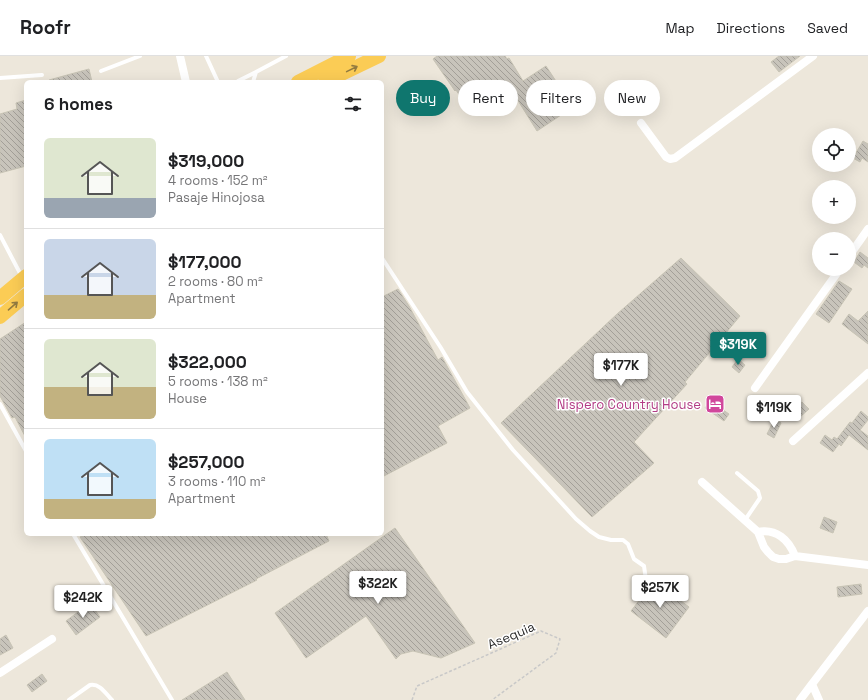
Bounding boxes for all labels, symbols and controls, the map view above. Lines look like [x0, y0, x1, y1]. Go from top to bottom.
text: Roofr [20, 15, 71, 40]
text: Map [665, 19, 695, 37]
text: Directions [717, 19, 785, 37]
text: Saved [807, 19, 848, 37]
one-way arrow [346, 65, 358, 72]
chip: Buy [396, 80, 450, 116]
chip: Rent [458, 80, 518, 116]
chip: Filters [526, 80, 596, 116]
chip: New [604, 80, 660, 116]
text: 6 homes [44, 93, 113, 115]
icon: filters [342, 93, 364, 115]
map controls [812, 128, 856, 276]
button: locate [812, 128, 856, 172]
text: $319,000 [168, 150, 244, 172]
icon: home [76, 154, 124, 202]
text: 4 rooms · 152 m² [168, 172, 268, 189]
button: + [812, 180, 856, 224]
text: Pasaje Hinojosa [168, 189, 265, 206]
button: − [812, 232, 856, 276]
text: $177,000 [168, 251, 242, 273]
icon: home [76, 255, 124, 303]
text: 2 rooms · 80 m² [168, 273, 263, 290]
text: Apartment [168, 290, 236, 307]
one-way arrow [8, 301, 18, 310]
pin: $319K [710, 332, 766, 366]
text: $319K [719, 336, 757, 353]
text: $322,000 [168, 351, 247, 373]
pin: $177K [593, 353, 649, 387]
icon: home [76, 355, 124, 403]
text: $177K [603, 357, 639, 374]
text: 5 rooms · 138 m² [168, 373, 268, 390]
text: House [168, 390, 207, 407]
hotel icon: Nispero Country House [704, 393, 726, 415]
pin: $119K [746, 395, 802, 429]
place label: Nispero Country House [557, 396, 701, 413]
text: $119K [756, 399, 792, 416]
text: $257,000 [168, 451, 245, 473]
icon: home [76, 455, 124, 503]
text: 3 rooms · 110 m² [168, 473, 266, 490]
text: Apartment [168, 490, 236, 507]
pin: $322K [350, 571, 406, 605]
text: $322K [358, 575, 398, 592]
pin: $257K [632, 575, 688, 609]
text: $257K [641, 579, 679, 596]
pin: $242K [55, 585, 111, 619]
text: $242K [63, 589, 103, 606]
street label: Asequia [485, 618, 538, 653]

